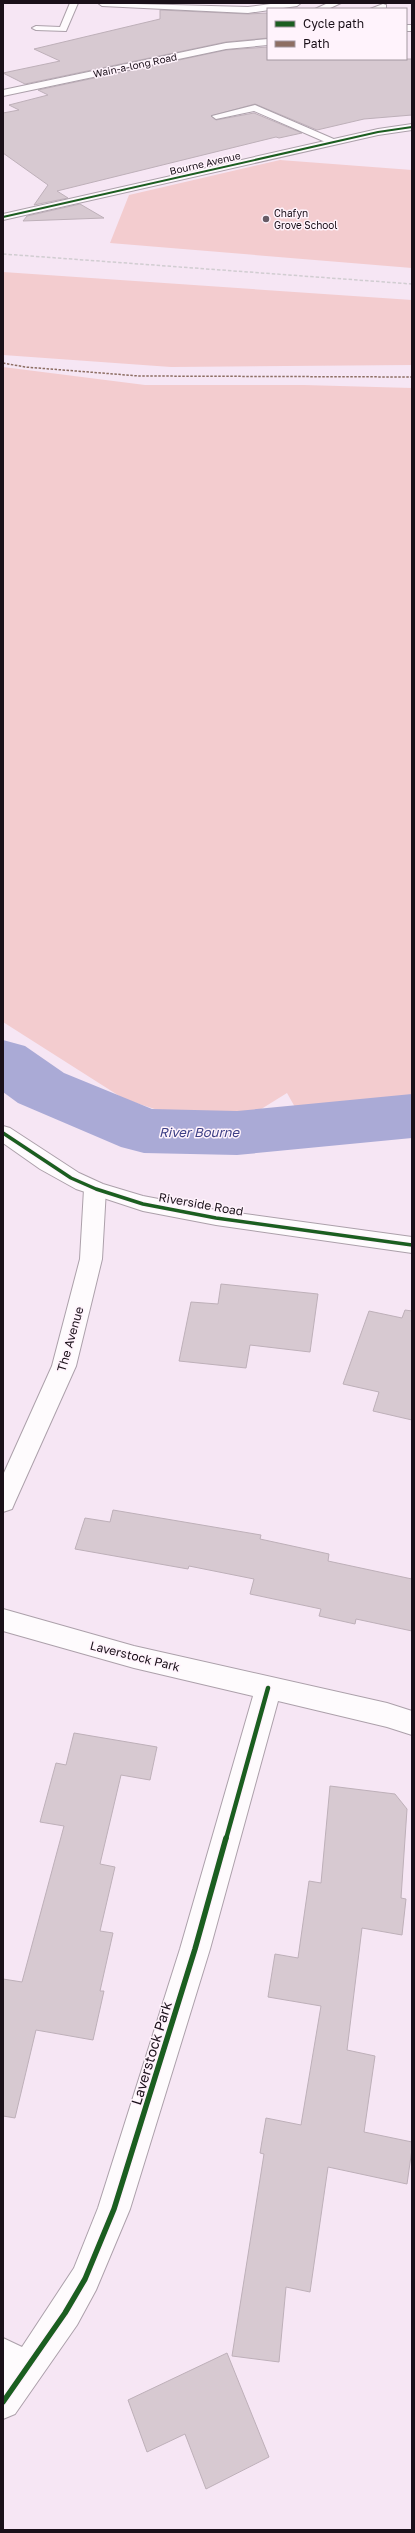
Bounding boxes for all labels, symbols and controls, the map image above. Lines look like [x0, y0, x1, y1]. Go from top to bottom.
legend [267, 8, 407, 60]
text: Cycle path [303, 16, 364, 31]
text: Path [303, 36, 330, 51]
street label: Wain-a-long Road [92, 50, 178, 80]
street label: Bourne Avenue [168, 149, 242, 177]
place label: Chafyn Grove School [274, 207, 338, 231]
marker: Chafyn Grove School [261, 214, 271, 224]
water label: River Bourne [159, 1124, 241, 1140]
street label: Riverside Road [157, 1189, 245, 1219]
street label: The Avenue [54, 1305, 86, 1373]
street label: Laverstock Park [88, 1638, 182, 1674]
street label: Laverstock Park [127, 1999, 175, 2107]

